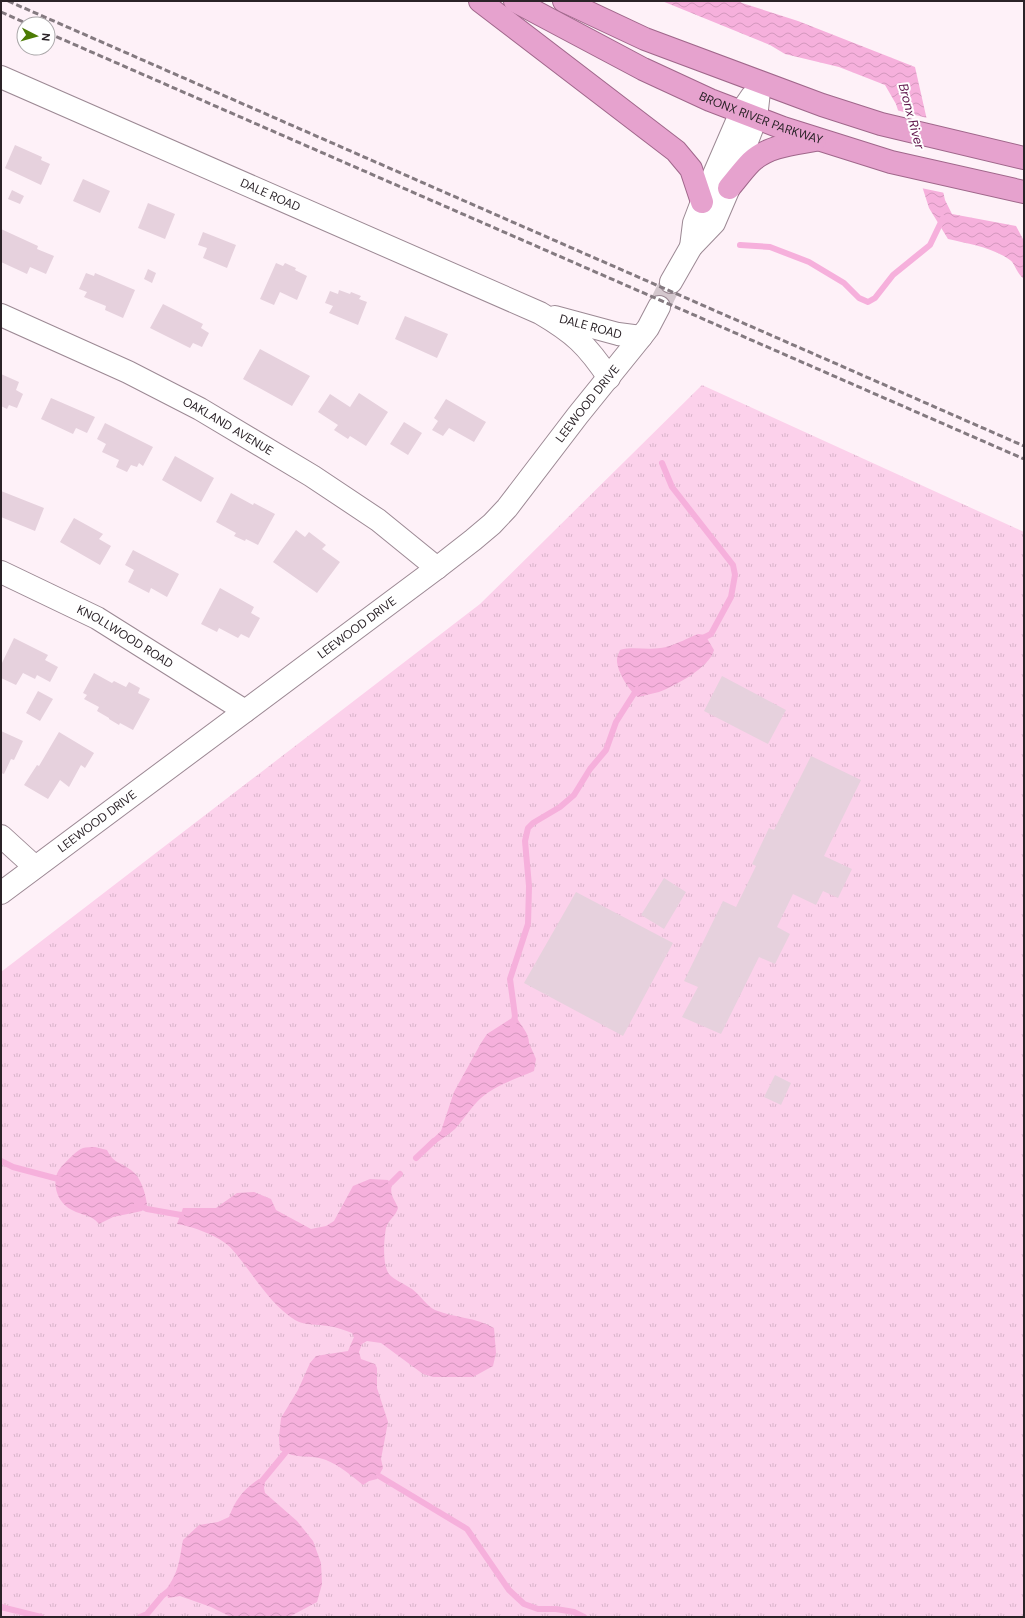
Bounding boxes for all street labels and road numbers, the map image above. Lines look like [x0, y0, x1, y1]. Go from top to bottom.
street label: BRONX RIVER PARKWAY [697, 88, 825, 148]
street label: DALE ROAD [238, 175, 303, 215]
street label: DALE ROAD [558, 311, 624, 343]
street label: LEEWOOD DRIVE [552, 362, 623, 446]
street label: OAKLAND AVENUE [180, 394, 276, 459]
street label: LEEWOOD DRIVE [314, 593, 400, 662]
street label: KNOLLWOOD ROAD [74, 602, 176, 672]
street label: LEEWOOD DRIVE [55, 787, 140, 856]

